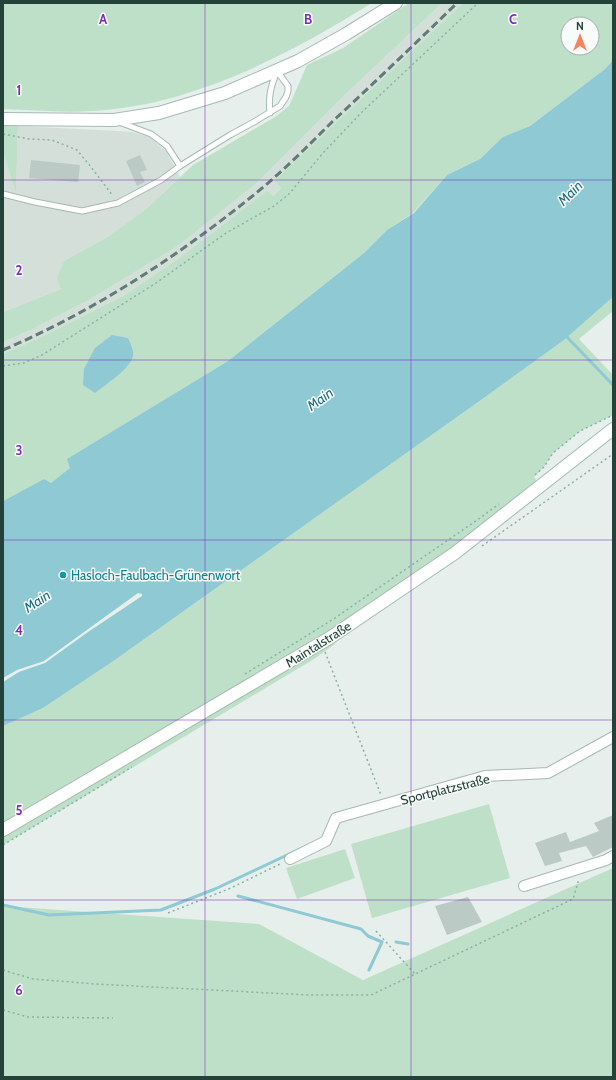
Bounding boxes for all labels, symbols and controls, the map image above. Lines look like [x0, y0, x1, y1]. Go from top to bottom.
text: A [99, 11, 108, 27]
text: B [304, 11, 312, 27]
text: C [509, 11, 517, 27]
north arrow [560, 16, 600, 56]
text: N [576, 19, 584, 33]
text: 1 [17, 82, 21, 98]
water label: Main [553, 177, 586, 210]
text: 2 [16, 262, 23, 278]
water label: Main [302, 383, 337, 415]
text: 3 [15, 442, 23, 458]
place label: Hasloch-Faulbach-Grünenwört [71, 567, 241, 583]
marker: Hasloch-Faulbach-Grünenwört [58, 570, 68, 580]
water label: Main [19, 586, 54, 617]
street label: Maintalstraße [282, 617, 354, 671]
text: 4 [15, 622, 23, 638]
street label: Sportplatzstraße [399, 770, 492, 808]
text: 5 [16, 802, 23, 818]
text: 6 [15, 982, 23, 998]

